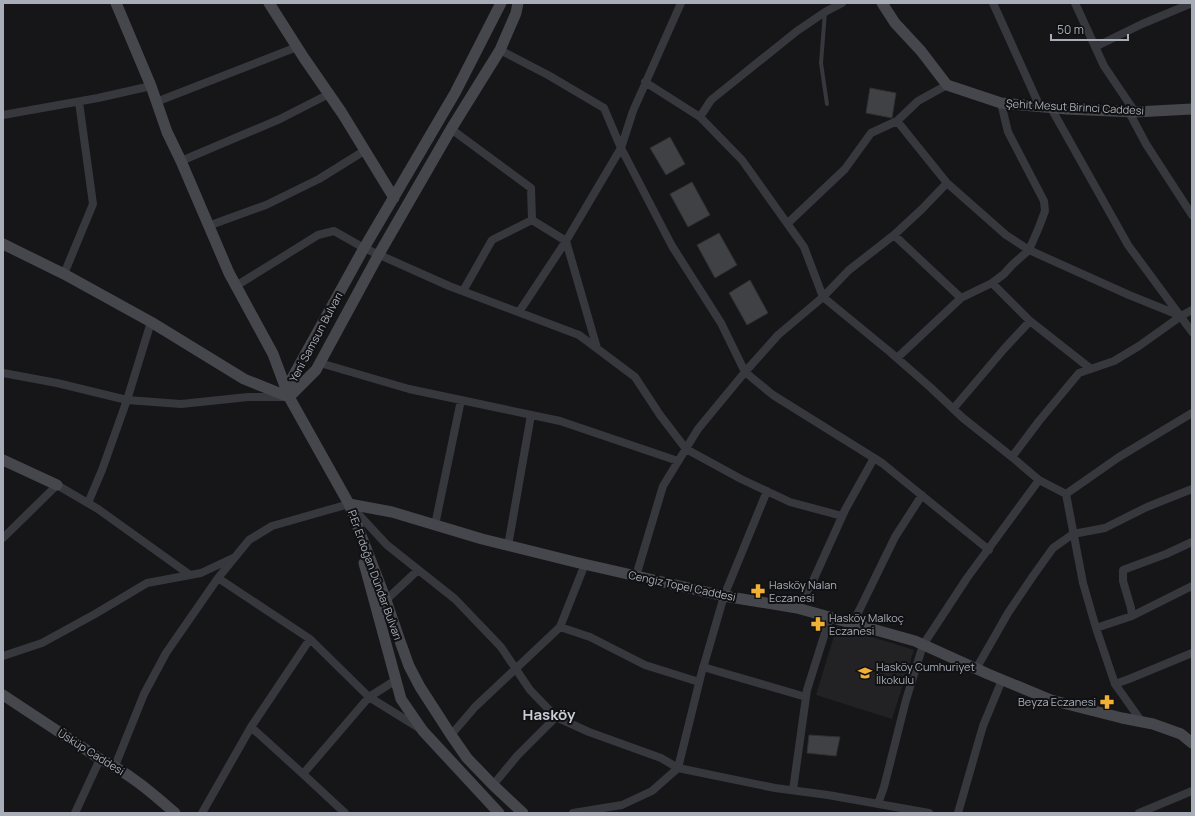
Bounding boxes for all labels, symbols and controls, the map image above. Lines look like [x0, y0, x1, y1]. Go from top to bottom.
scale bar [1051, 16, 1128, 42]
text: 50 m [1057, 21, 1084, 38]
street label: Şehit Mesut Birinci Caddesi [1006, 95, 1144, 118]
street label: Yeni Samsun Bulvarı [286, 289, 346, 384]
street label: P.Er Erdoğan Dündar Bulvarı [345, 508, 406, 642]
street label: Cengiz Topel Caddesi [627, 567, 737, 604]
place label: Hasköy Nalan Eczanesi [769, 577, 837, 605]
pharmacy icon: Hasköy Nalan Eczanesi [750, 583, 766, 599]
place label: Hasköy Malkoç Eczanesi [829, 610, 904, 638]
pharmacy icon: Hasköy Malkoç Eczanesi [810, 616, 826, 632]
place label: Hasköy Cumhuriyet İlkokulu [876, 659, 975, 687]
school or university icon: Hasköy Cumhuriyet İlkokulu [857, 665, 873, 681]
place label: Beyza Eczanesi [1018, 694, 1096, 709]
pharmacy icon: Beyza Eczanesi [1099, 694, 1115, 710]
district label: Hasköy [523, 704, 576, 725]
street label: Üsküp Caddesi [55, 725, 127, 778]

